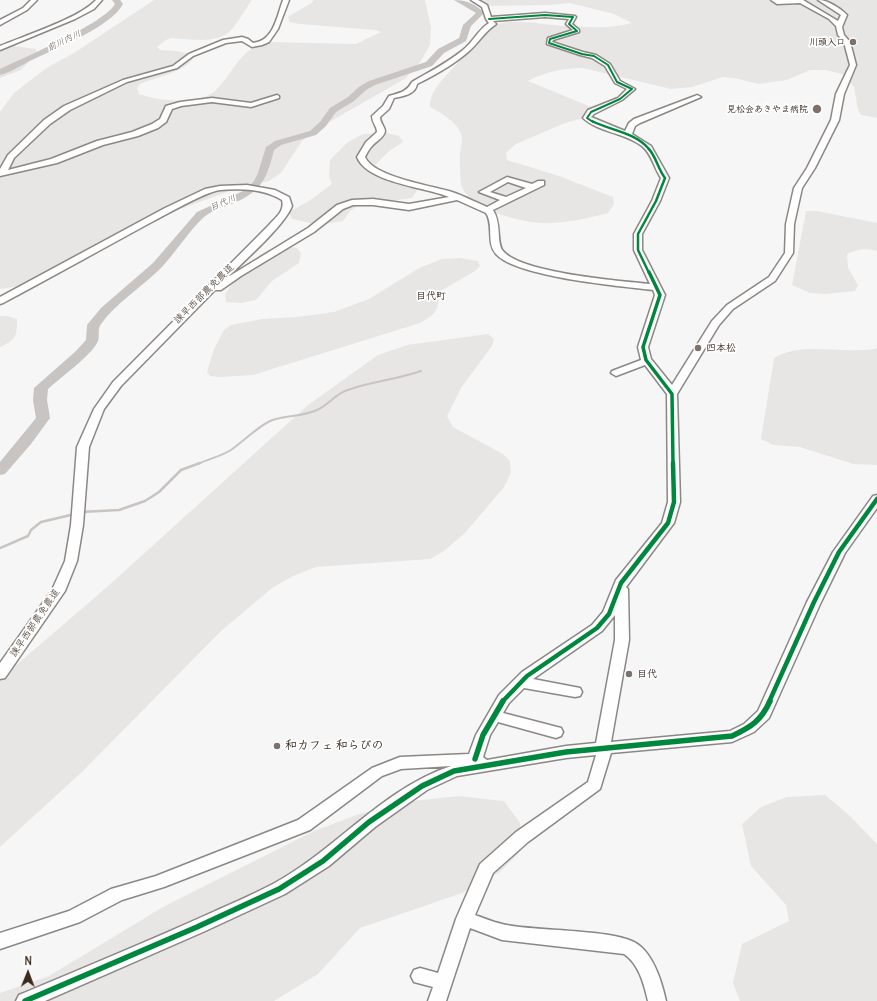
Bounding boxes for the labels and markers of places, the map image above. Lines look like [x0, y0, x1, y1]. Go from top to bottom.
place label: 川頭入口 [809, 37, 845, 47]
marker: 川頭入口 [848, 37, 858, 47]
marker: 見松会あきやま病院 [811, 103, 823, 115]
place label: 見松会あきやま病院 [727, 104, 808, 114]
place label: 四本松 [706, 342, 736, 354]
marker: 四本松 [693, 343, 703, 353]
place label: 目代 [637, 668, 657, 680]
marker: 目代 [624, 669, 634, 679]
place label: 和カフェ 和らびの [285, 739, 384, 753]
marker: 和カフェ 和らびの [272, 741, 282, 751]

